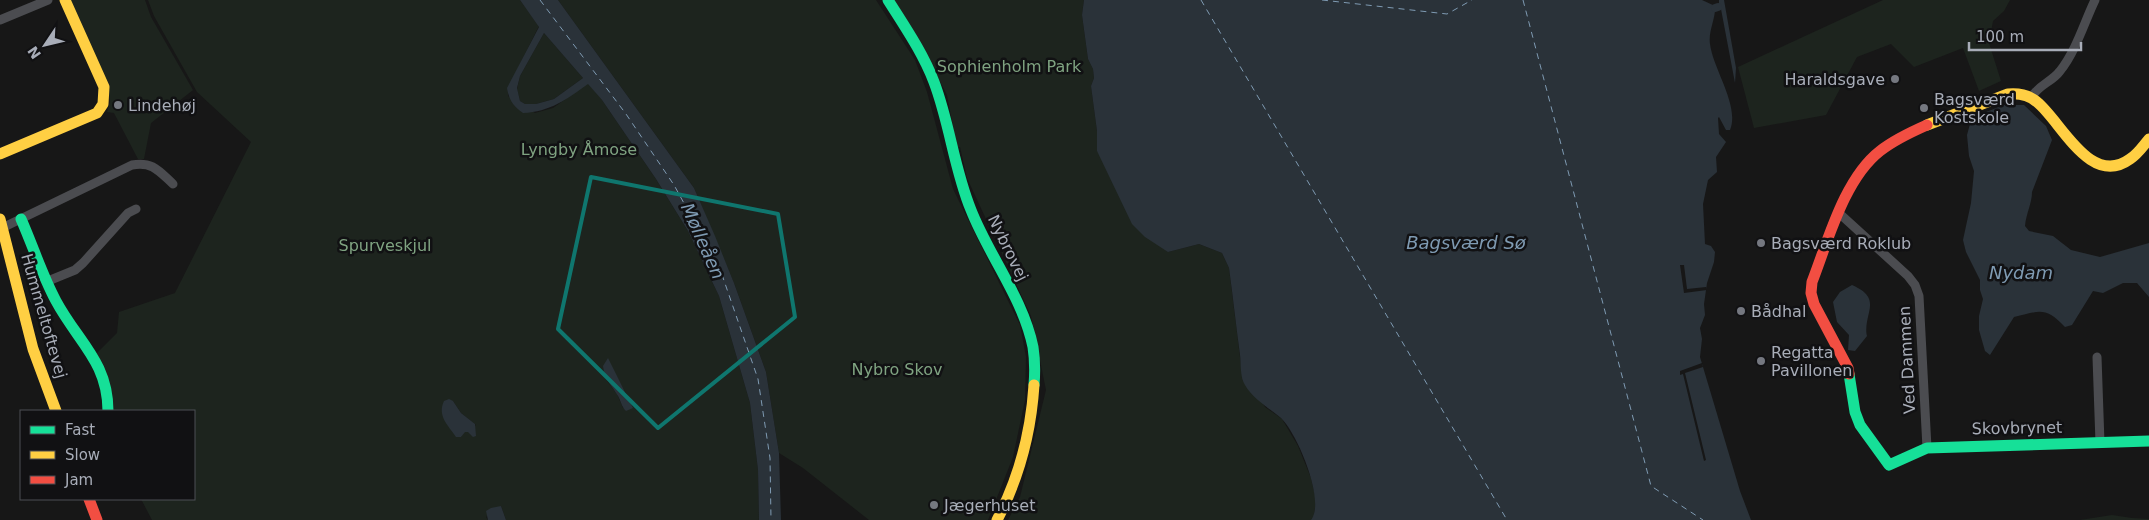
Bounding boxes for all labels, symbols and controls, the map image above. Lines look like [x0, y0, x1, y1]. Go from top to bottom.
north arrow [20, 20, 70, 70]
scale bar [1969, 20, 2082, 52]
text: 100 m [1976, 28, 2024, 46]
text: N [24, 43, 44, 62]
park label: Sophienholm Park [937, 57, 1082, 76]
place label: Haraldsgave [1785, 70, 1885, 89]
marker: Haraldsgave [1889, 73, 1901, 85]
place label: Bagsværd Kostskole [1934, 90, 2015, 127]
place label: Lindehøj [128, 96, 196, 115]
marker: Lindehøj [112, 99, 124, 111]
marker: Bagsværd Kostskole [1918, 102, 1930, 114]
park label: Lyngby Åmose [521, 140, 637, 159]
water label: Mølleåen [677, 200, 729, 282]
street label: Nybrovej [984, 212, 1032, 284]
water label: Bagsværd Sø [1406, 232, 1527, 253]
place label: Bagsværd Roklub [1771, 234, 1911, 253]
park label: Spurveskjul [339, 236, 431, 255]
marker: Bagsværd Roklub [1755, 237, 1767, 249]
street label: Hummeltoftevej [17, 251, 71, 381]
water label: Nydam [1989, 262, 2053, 283]
place label: Bådhal [1751, 302, 1806, 321]
marker: Bådhal [1735, 305, 1747, 317]
street label: Ved Dammen [1895, 306, 1919, 414]
place label: Regatta Pavillonen [1771, 343, 1852, 380]
marker: Regatta Pavillonen [1755, 355, 1767, 367]
park label: Nybro Skov [852, 360, 942, 379]
legend [20, 410, 195, 500]
street label: Skovbrynet [1972, 418, 2062, 438]
text: Fast [65, 421, 95, 439]
text: Slow [65, 446, 100, 464]
text: Jam [64, 471, 93, 489]
place label: Jægerhuset [943, 496, 1035, 515]
marker: Jægerhuset [928, 499, 940, 511]

